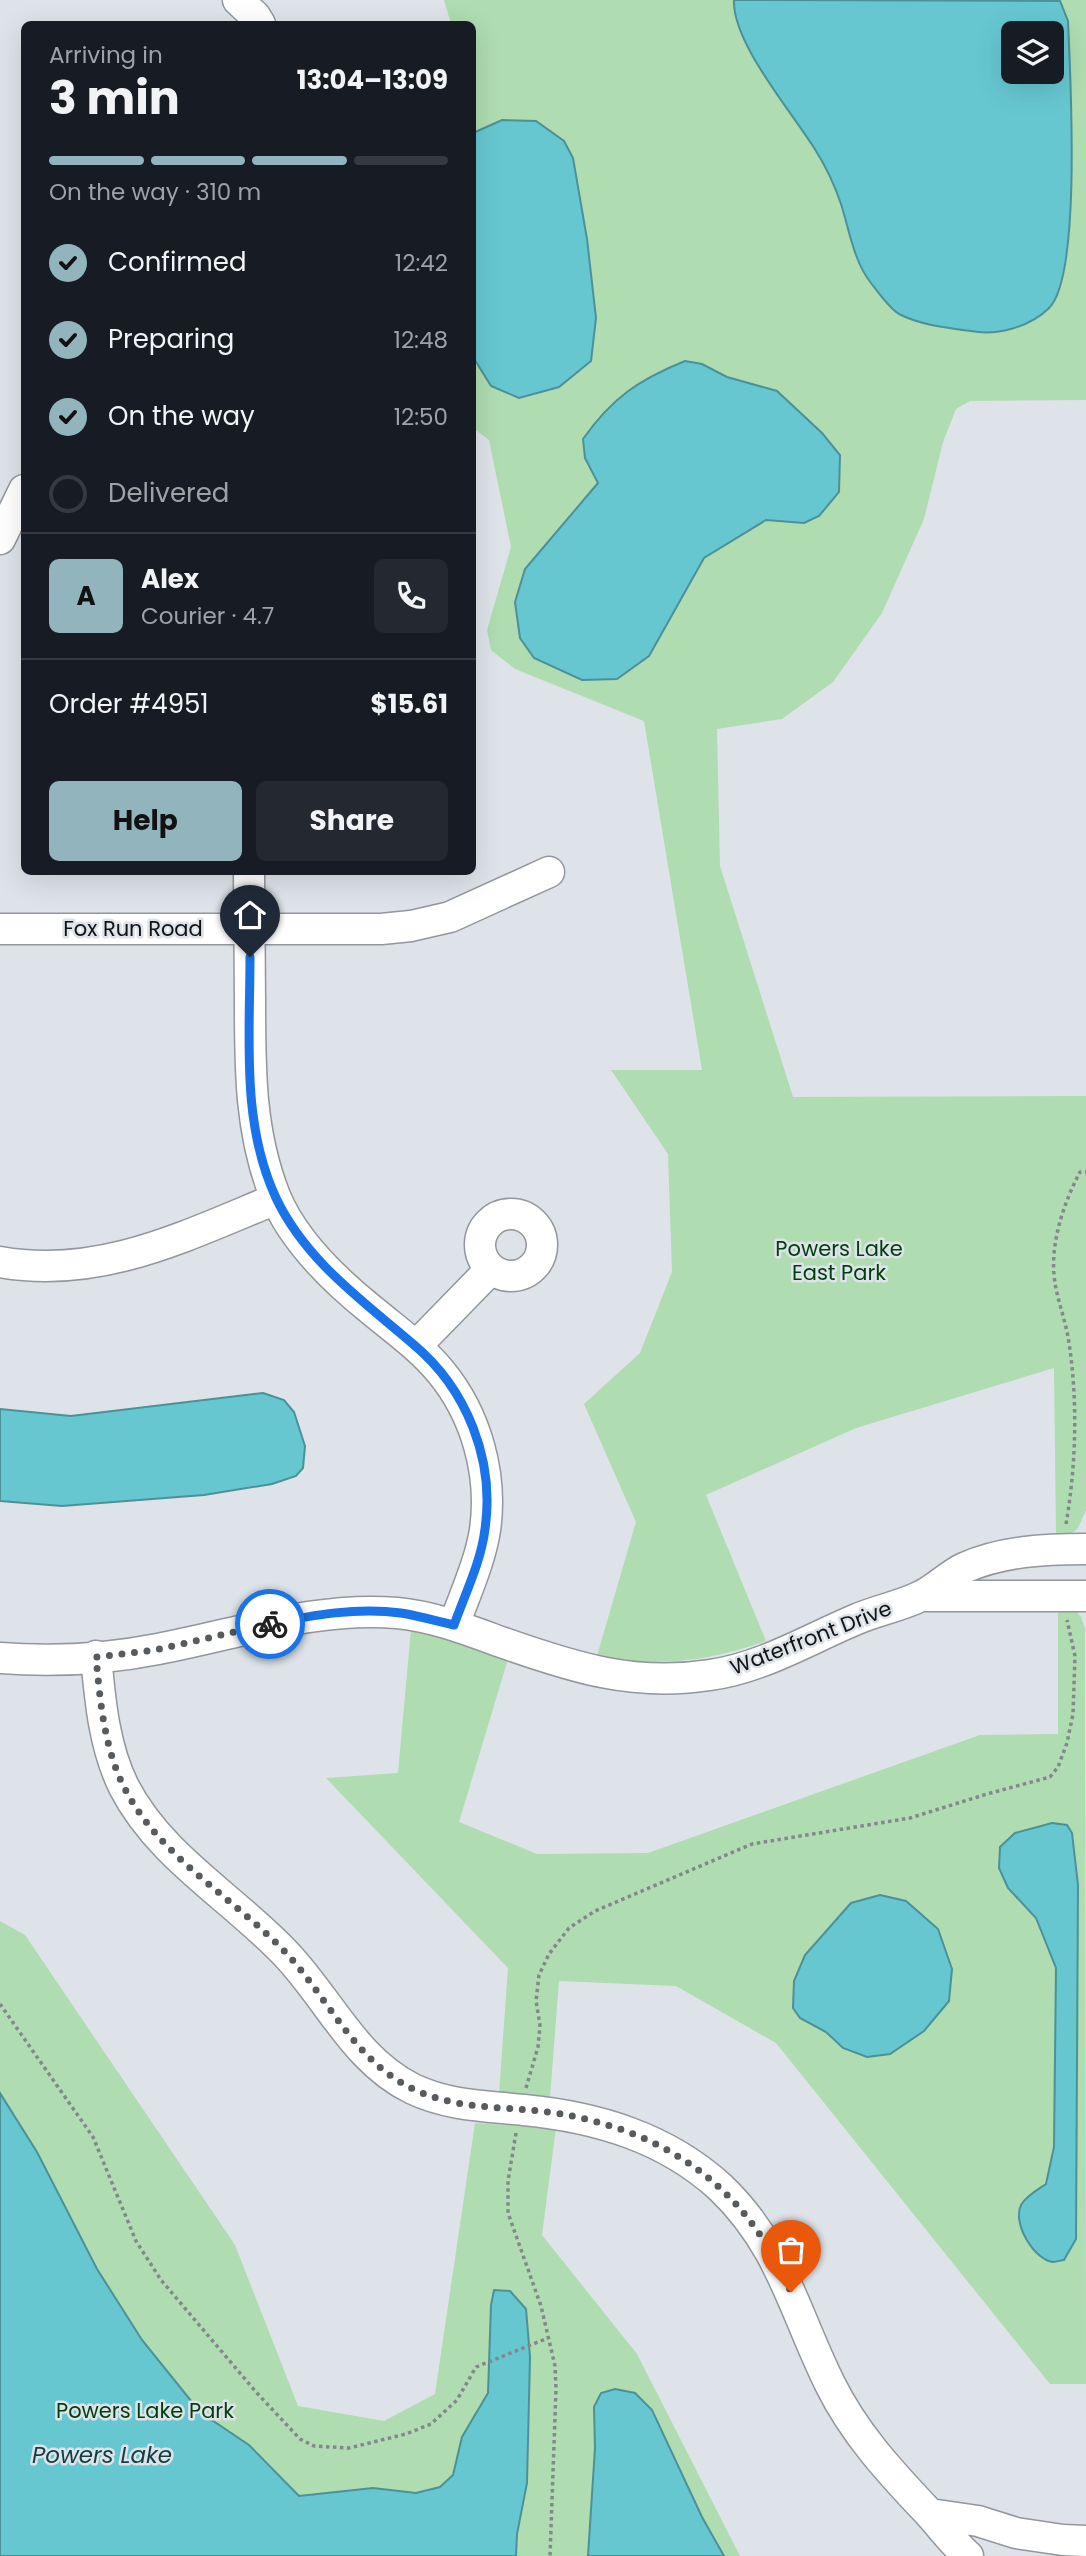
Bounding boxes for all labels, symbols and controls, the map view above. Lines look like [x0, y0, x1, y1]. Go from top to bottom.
map controls [1001, 21, 1064, 84]
button: layers [1001, 21, 1064, 84]
text: Arriving in [49, 39, 163, 71]
text: 13:04–13:09 [297, 62, 448, 98]
text: 3 min [49, 66, 180, 130]
text: On the way · 310 m [49, 176, 261, 208]
icon: check [49, 244, 87, 282]
text: Confirmed [108, 244, 246, 280]
text: 12:42 [395, 247, 448, 279]
icon: check [49, 321, 87, 359]
text: Preparing [108, 321, 234, 357]
text: 12:48 [394, 324, 448, 356]
icon: check [49, 398, 87, 436]
text: On the way [108, 398, 255, 434]
text: 12:50 [394, 401, 448, 433]
text: Delivered [108, 475, 229, 511]
button: phone [374, 559, 448, 633]
text: Alex [141, 561, 199, 597]
text: A [76, 578, 96, 614]
text: Courier · 4.7 [141, 600, 274, 632]
text: Order #4951 [49, 686, 209, 722]
text: $15.61 [371, 686, 448, 722]
button: Help [49, 781, 242, 861]
button: Share [256, 781, 448, 861]
pin [220, 885, 280, 957]
icon: home [231, 896, 269, 934]
street label: Fox Run Road [63, 914, 203, 943]
park label: Powers Lake East Park [775, 1234, 903, 1287]
courier [235, 1589, 305, 1659]
street label: Waterfront Drive [726, 1593, 896, 1682]
icon: bike [251, 1605, 289, 1643]
pin [761, 2220, 821, 2292]
icon: bag [772, 2231, 810, 2269]
park label: Powers Lake Park [56, 2396, 234, 2425]
water label: Powers Lake [32, 2439, 172, 2471]

